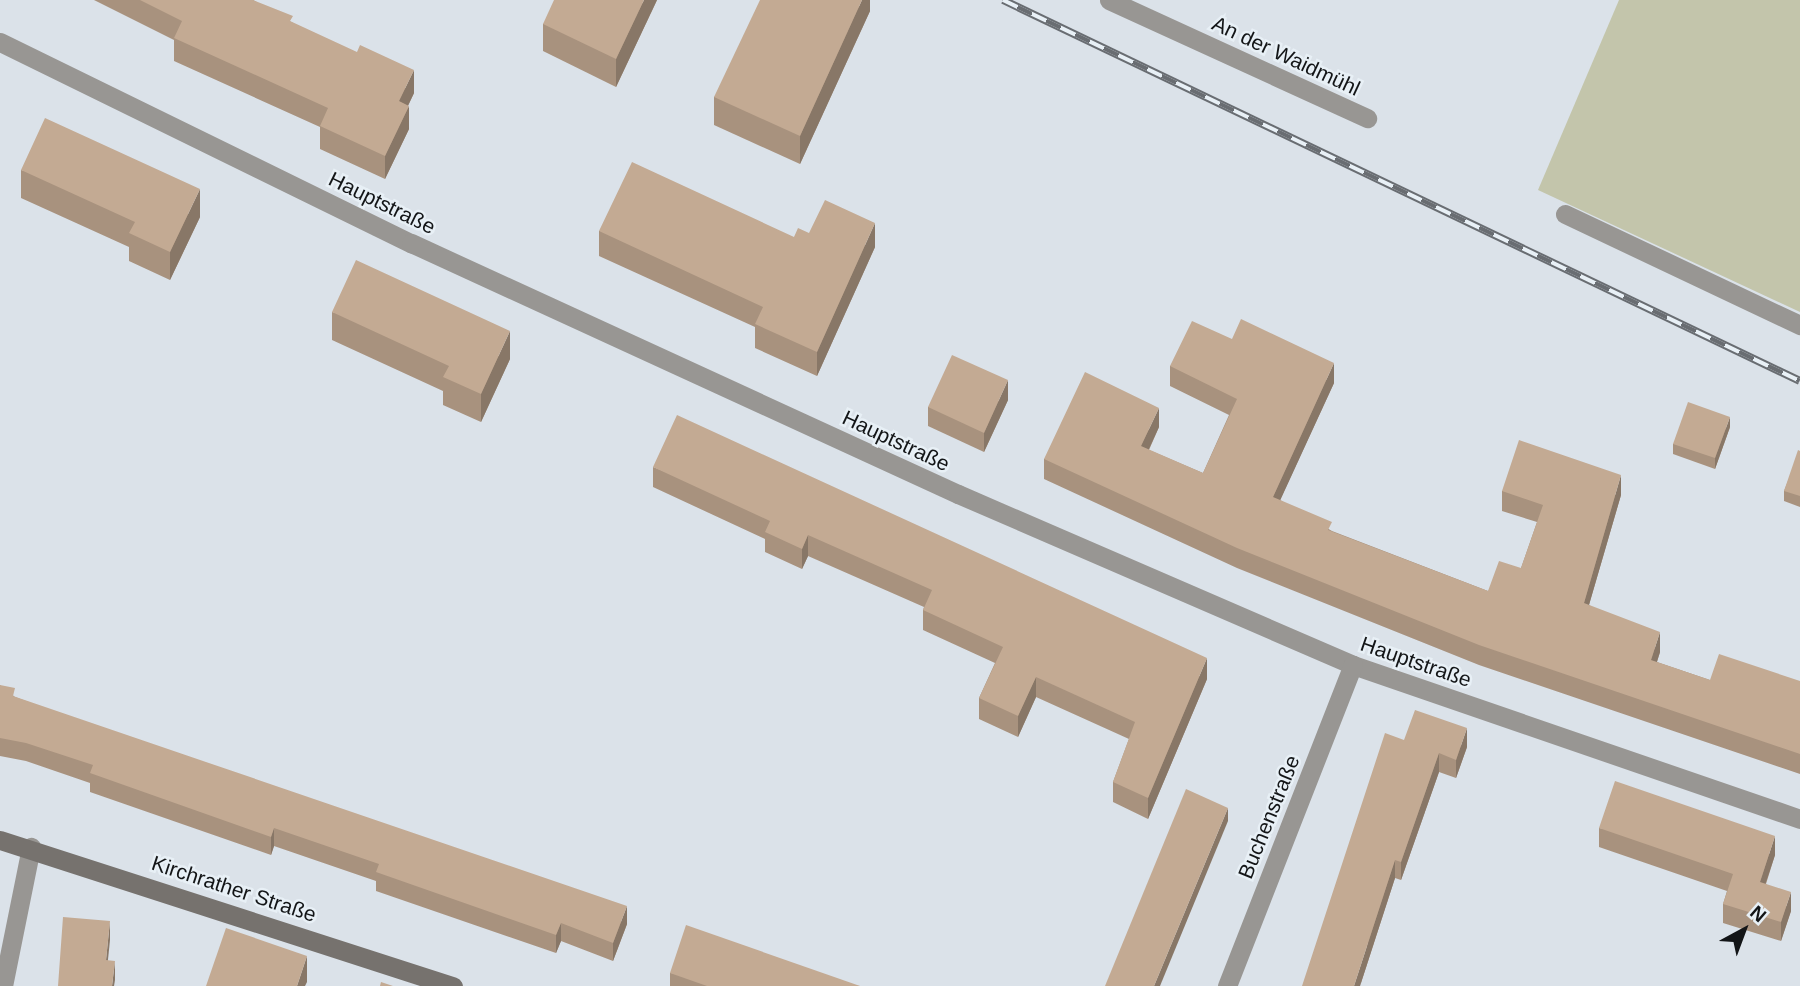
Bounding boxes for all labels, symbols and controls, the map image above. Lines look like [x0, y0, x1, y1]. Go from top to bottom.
street label: An der Waidmühl [1208, 11, 1364, 101]
street label: Hauptstraße [325, 166, 439, 240]
street label: Hauptstraße [838, 405, 954, 477]
street label: Hauptstraße [1357, 631, 1475, 693]
street label: Buchenstraße [1233, 752, 1305, 882]
street label: Kirchrather Straße [149, 851, 319, 927]
north arrow [1709, 895, 1779, 965]
text: N [1746, 901, 1770, 926]

